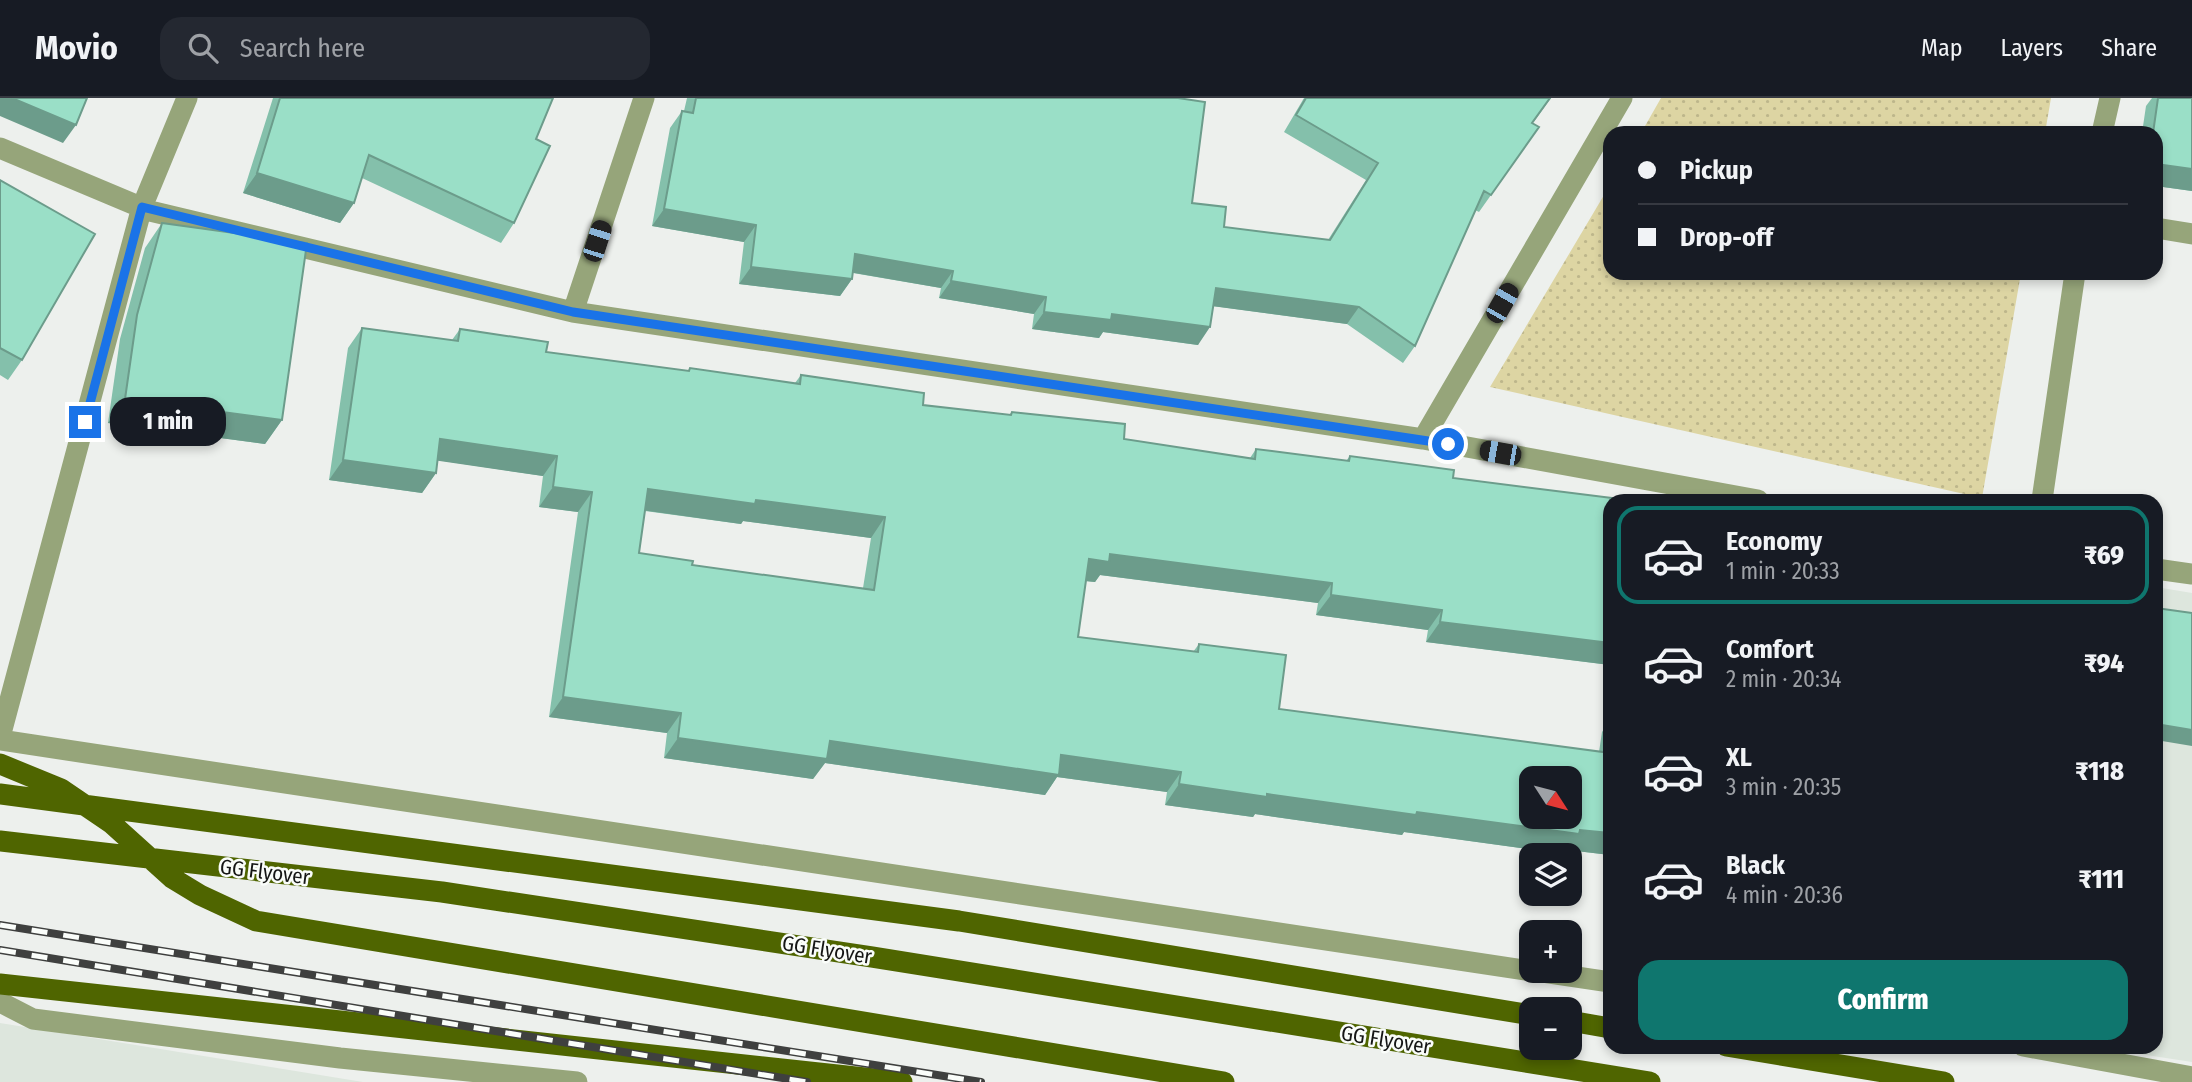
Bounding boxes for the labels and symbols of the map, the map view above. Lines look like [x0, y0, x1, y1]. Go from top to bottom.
car [581, 218, 614, 264]
car [1483, 280, 1522, 326]
callout: 1 min [110, 398, 225, 446]
route end [69, 406, 101, 438]
route start [1432, 428, 1464, 460]
car [1478, 439, 1523, 467]
north arrow [1519, 766, 1582, 830]
street label: GG Flyover [218, 854, 312, 891]
street label: GG Flyover [780, 930, 874, 970]
street label: GG Flyover [1339, 1020, 1433, 1060]

